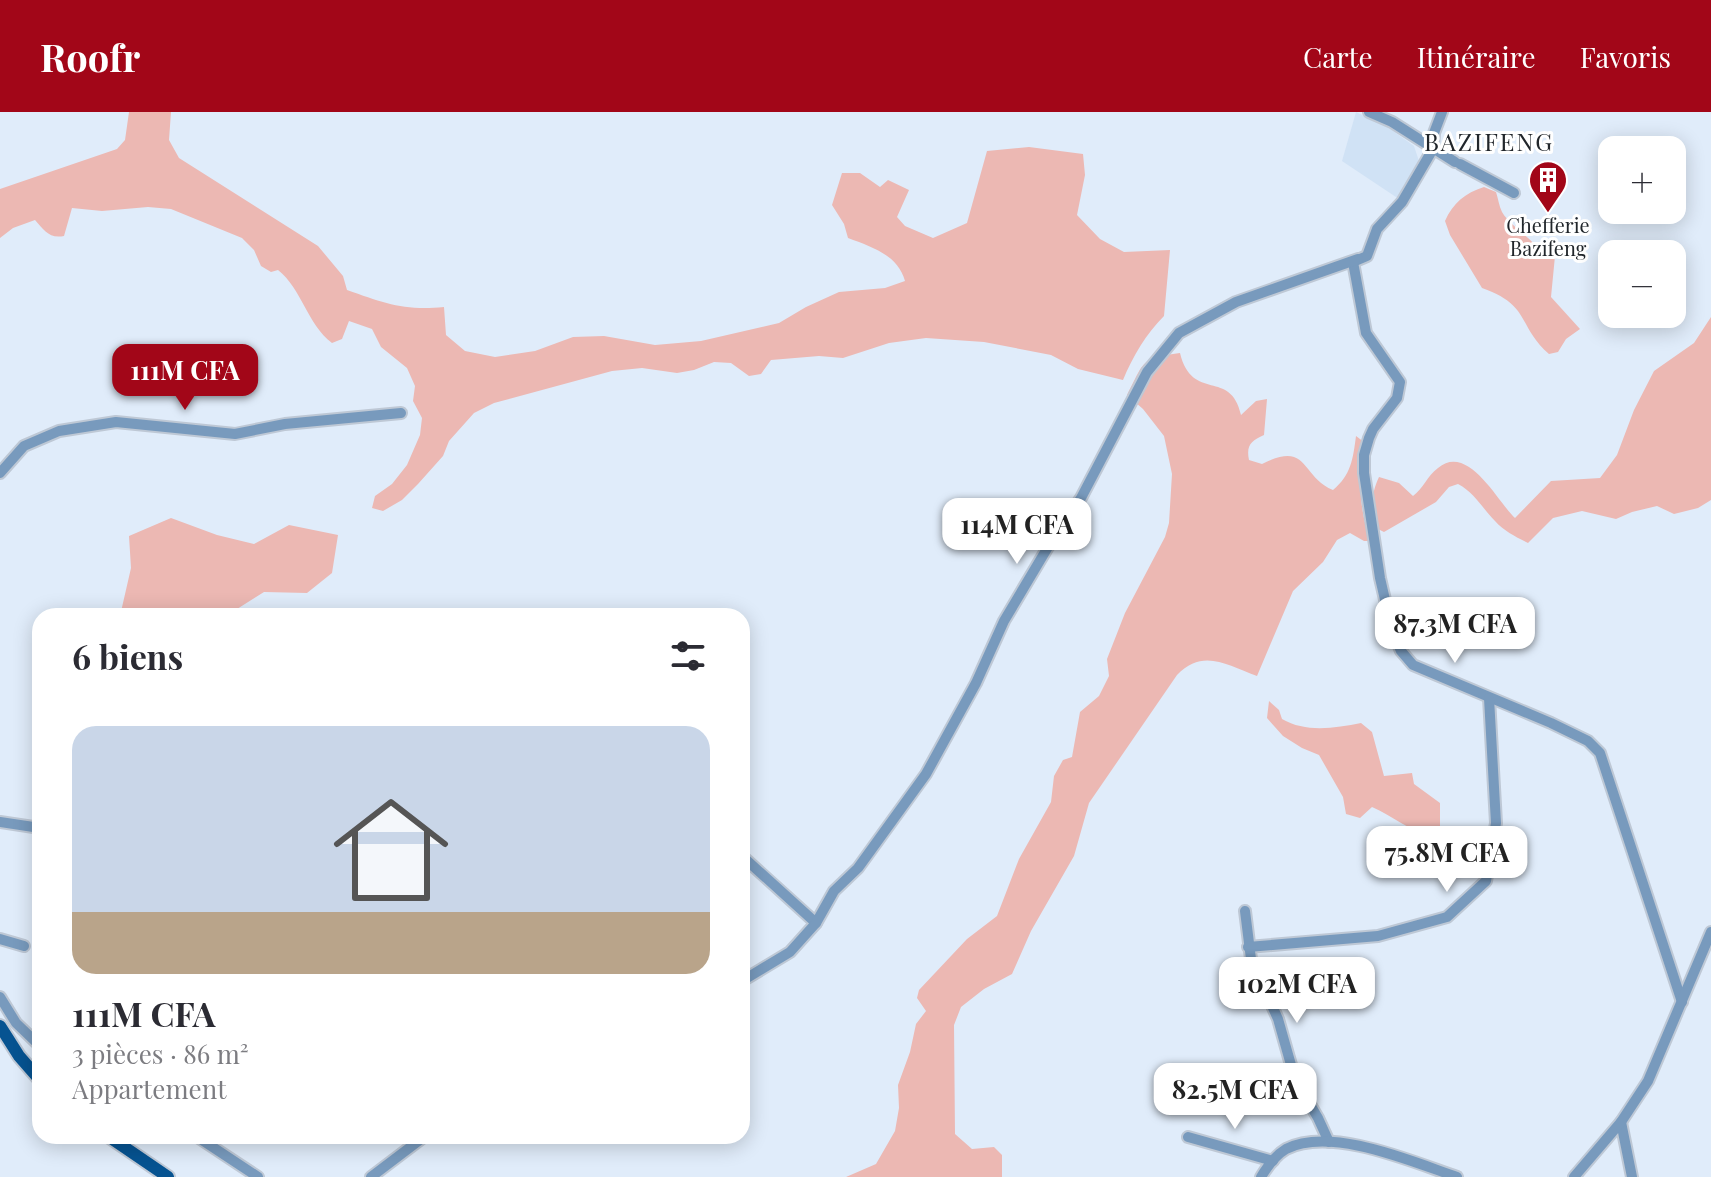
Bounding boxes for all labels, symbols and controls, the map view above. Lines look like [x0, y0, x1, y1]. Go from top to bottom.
text: Roofr [40, 31, 140, 82]
text: Carte [1303, 38, 1373, 75]
text: Itinéraire [1417, 38, 1536, 75]
text: Favoris [1580, 38, 1671, 75]
district label: BAZIFENG [1424, 125, 1554, 157]
map controls [1598, 136, 1686, 328]
button: + [1598, 136, 1686, 224]
building icon: Chefferie Bazifeng [1527, 159, 1569, 214]
place label: Chefferie Bazifeng [1506, 211, 1590, 261]
button: − [1598, 240, 1686, 328]
pin: 111M CFA [102, 344, 268, 412]
text: 111M CFA [130, 352, 240, 387]
pin: 114M CFA [934, 498, 1100, 566]
text: 114M CFA [960, 506, 1074, 541]
pin: 87.3M CFA [1363, 597, 1547, 665]
text: 87.3M CFA [1393, 605, 1517, 640]
text: 6 biens [72, 633, 183, 679]
icon: filters [666, 634, 710, 678]
icon: home [319, 778, 463, 922]
pin: 75.8M CFA [1355, 826, 1539, 894]
text: 75.8M CFA [1384, 834, 1510, 869]
pin: 102M CFA [1214, 957, 1380, 1025]
text: 102M CFA [1237, 965, 1357, 1000]
text: 111M CFA [72, 990, 215, 1036]
text: 3 pièces · 86 m² [72, 1036, 249, 1071]
pin: 82.5M CFA [1143, 1063, 1327, 1131]
text: Appartement [72, 1071, 226, 1106]
text: 82.5M CFA [1172, 1071, 1298, 1106]

